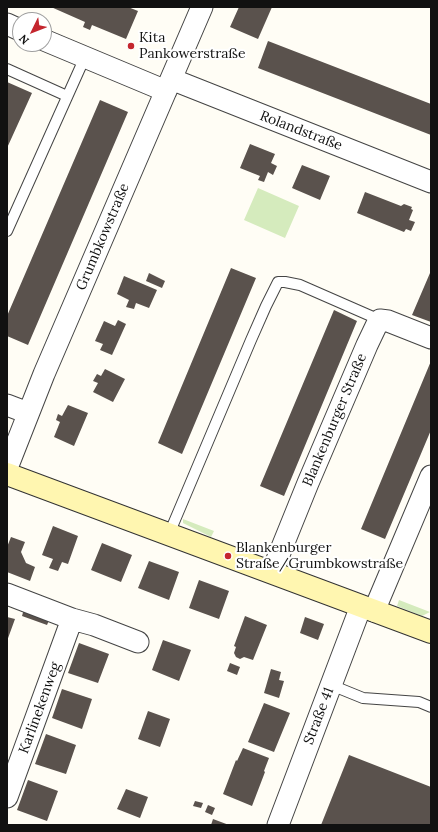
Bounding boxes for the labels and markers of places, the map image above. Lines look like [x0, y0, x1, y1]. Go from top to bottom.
place label: Kita Pankowerstraße [139, 30, 245, 62]
marker: Kita Pankowerstraße [126, 41, 136, 51]
place label: Blankenburger Straße/Grumbkowstraße [236, 540, 403, 572]
marker: Blankenburger Straße/Grumbkowstraße [223, 551, 233, 561]

